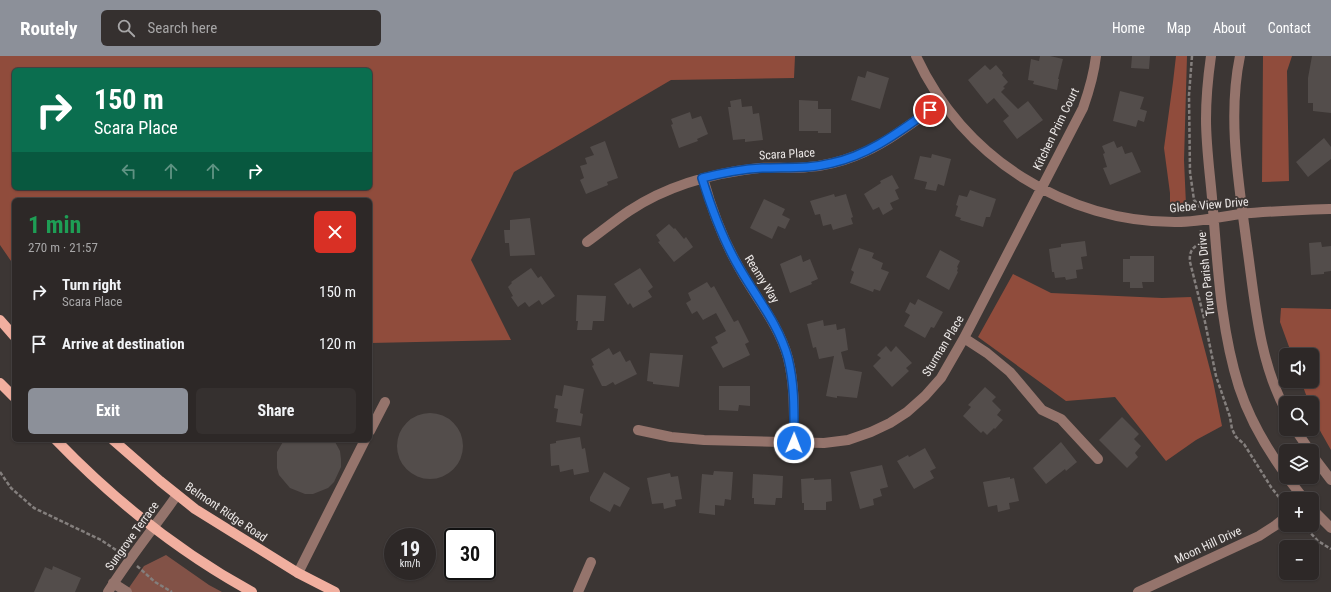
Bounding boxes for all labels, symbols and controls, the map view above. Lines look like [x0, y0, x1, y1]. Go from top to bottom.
search box [101, 10, 381, 46]
text: Routely [20, 17, 77, 40]
icon: search [115, 17, 137, 39]
text: Search here [147, 19, 217, 37]
text: Home [1112, 20, 1145, 36]
text: Map [1167, 20, 1191, 36]
text: About [1213, 20, 1246, 36]
text: Contact [1268, 20, 1311, 36]
text: 150 m [94, 83, 164, 116]
icon: right [28, 84, 80, 136]
street label: Kitchen Prim Court [1030, 85, 1082, 172]
pin [913, 93, 947, 127]
icon: arrive [919, 99, 941, 121]
text: Scara Place [94, 117, 178, 138]
street label: Scara Place [759, 146, 816, 162]
icon: left [118, 160, 140, 182]
icon: ahead [160, 160, 182, 182]
icon: ahead [202, 160, 224, 182]
icon: right [244, 160, 266, 182]
street label: Glebe View Drive [1169, 195, 1250, 215]
text: 1 min [28, 211, 81, 239]
button: close [314, 211, 356, 253]
street label: Truro Parish Drive [1195, 231, 1217, 317]
text: 270 m · 21:57 [28, 240, 98, 255]
street label: Reamy Way [742, 252, 782, 306]
text: Turn right [62, 276, 121, 294]
icon: right [28, 281, 50, 303]
text: 150 m [319, 283, 356, 301]
text: Scara Place [62, 294, 122, 309]
street label: Sturman Place [919, 313, 967, 379]
icon: arrive [28, 333, 50, 355]
text: Arrive at destination [62, 335, 185, 353]
text: 120 m [319, 335, 356, 353]
map controls [1279, 348, 1319, 580]
button: sound [1279, 348, 1319, 388]
button: Exit [28, 388, 188, 434]
button: Share [196, 388, 356, 434]
button: search [1279, 396, 1319, 436]
position arrow [773, 422, 815, 464]
button: layers [1279, 444, 1319, 484]
street label: Belmont Ridge Road [182, 479, 270, 545]
button: + [1279, 492, 1319, 532]
street label: Sungrove Terrace [102, 499, 162, 573]
street label: Moon Hill Drive [1172, 523, 1244, 567]
speed limit sign: 30 [444, 528, 496, 580]
text: 19 [400, 537, 420, 561]
button: − [1279, 540, 1319, 580]
text: km/h [400, 558, 420, 569]

